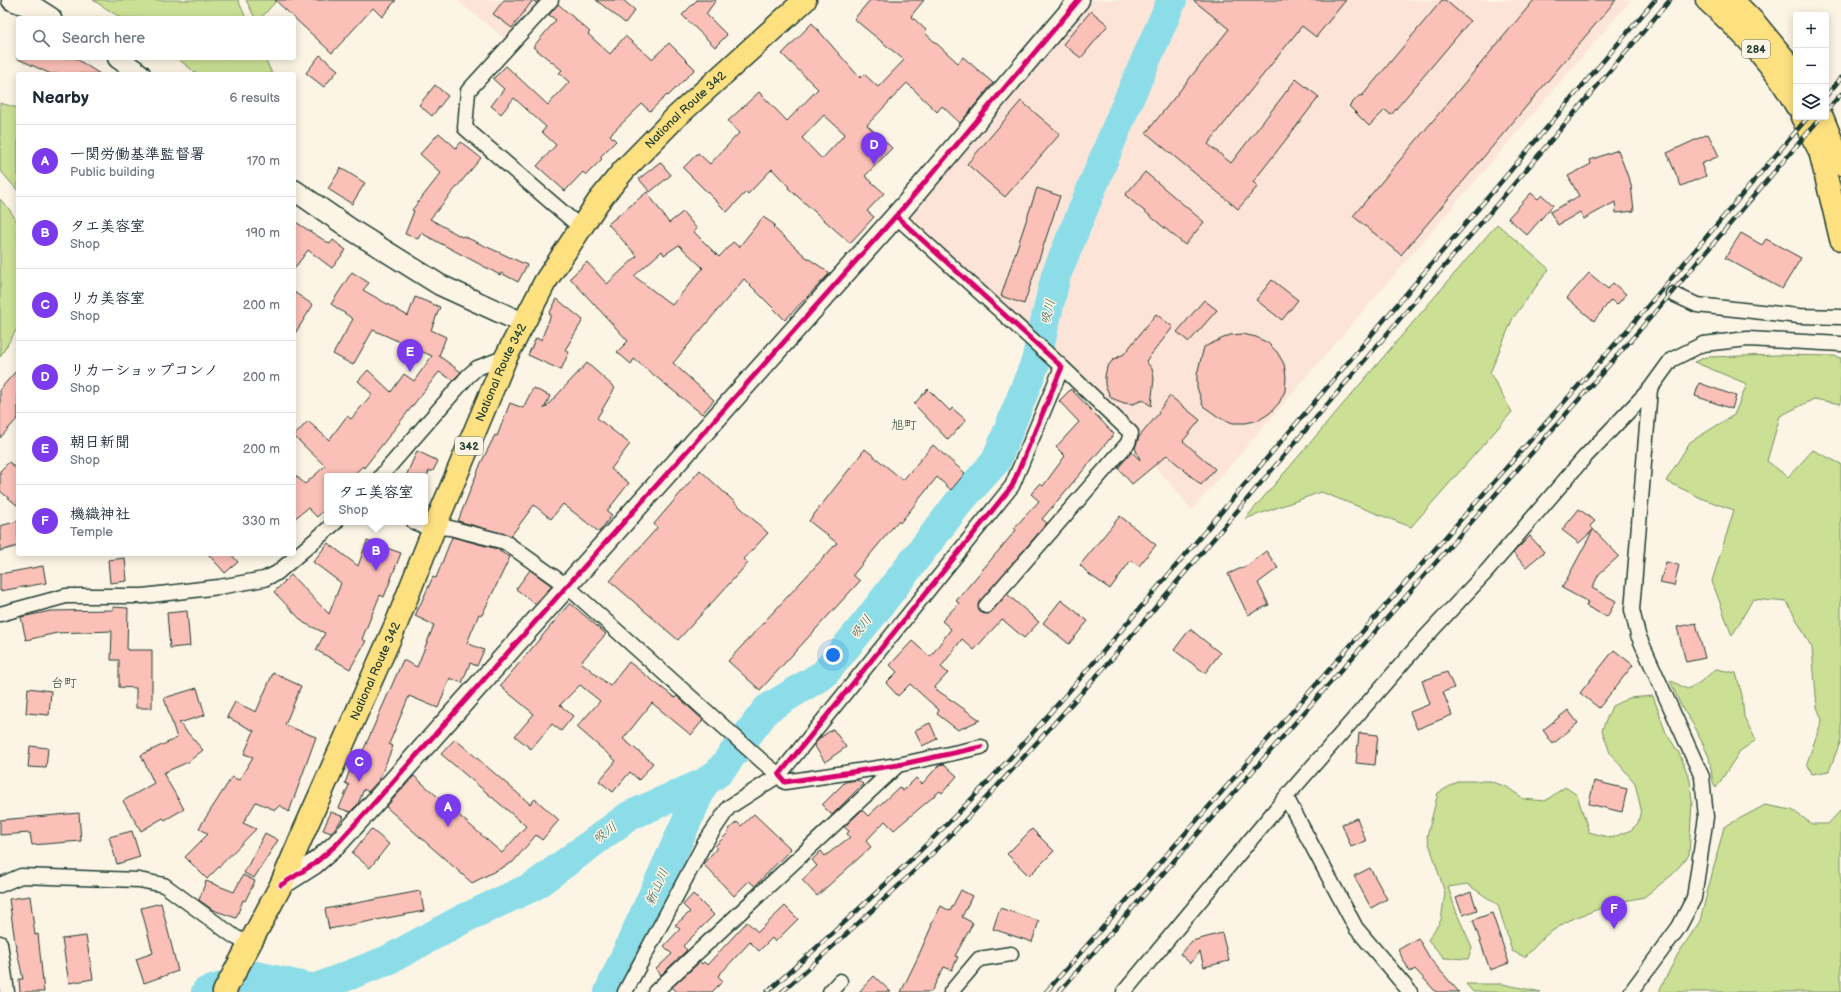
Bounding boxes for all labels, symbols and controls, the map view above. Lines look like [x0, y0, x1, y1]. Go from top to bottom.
map controls [1793, 12, 1829, 120]
button: + [1793, 12, 1829, 48]
search box [16, 16, 296, 60]
icon: search [30, 27, 52, 49]
text: Search here [62, 29, 145, 48]
road number: 284 [1742, 40, 1770, 58]
button: − [1793, 48, 1829, 84]
street label: National Route 342 [642, 68, 729, 152]
button: layers [1793, 84, 1829, 120]
text: Nearby [32, 88, 89, 108]
text: 6 results [230, 90, 280, 106]
pin: D [861, 132, 887, 165]
text: 一関労働基準監督署 [70, 145, 205, 164]
text: A [41, 153, 49, 169]
text: 170 m [247, 153, 280, 169]
text: Public building [70, 164, 155, 180]
text: タエ美容室 [70, 217, 145, 236]
text: B [40, 225, 50, 241]
text: 190 m [246, 225, 280, 241]
text: Shop [70, 236, 100, 252]
text: リカ美容室 [70, 289, 145, 308]
text: C [40, 297, 50, 313]
text: 200 m [243, 297, 280, 313]
water label: 吸川 [1037, 298, 1059, 326]
text: Shop [70, 308, 100, 324]
street label: National Route 342 [472, 321, 530, 424]
pin: E [397, 339, 423, 372]
text: リカーショップコンノ [70, 361, 218, 380]
text: D [40, 369, 50, 385]
text: 200 m [243, 369, 280, 385]
text: Shop [70, 380, 100, 396]
district label: 旭町 [891, 417, 917, 433]
text: 朝日新聞 [70, 433, 130, 452]
road number: 342 [455, 437, 483, 455]
text: E [41, 441, 49, 457]
text: 200 m [243, 441, 280, 457]
text: Shop [70, 452, 100, 468]
popup [324, 473, 428, 525]
text: タエ美容室 [338, 483, 414, 502]
text: Shop [338, 502, 368, 518]
text: 機織神社 [70, 505, 130, 524]
text: F [41, 513, 49, 529]
text: 330 m [242, 513, 280, 529]
text: Temple [70, 524, 113, 540]
pin: B [363, 538, 389, 571]
water label: 吸川 [847, 612, 875, 642]
street label: National Route 342 [347, 620, 404, 723]
your location [823, 645, 843, 665]
district label: 台町 [51, 675, 77, 691]
pin: C [346, 749, 372, 782]
pin: A [435, 794, 461, 827]
water label: 吸川 [590, 819, 620, 847]
water label: 新山川 [642, 866, 672, 908]
pin: F [1601, 896, 1627, 929]

